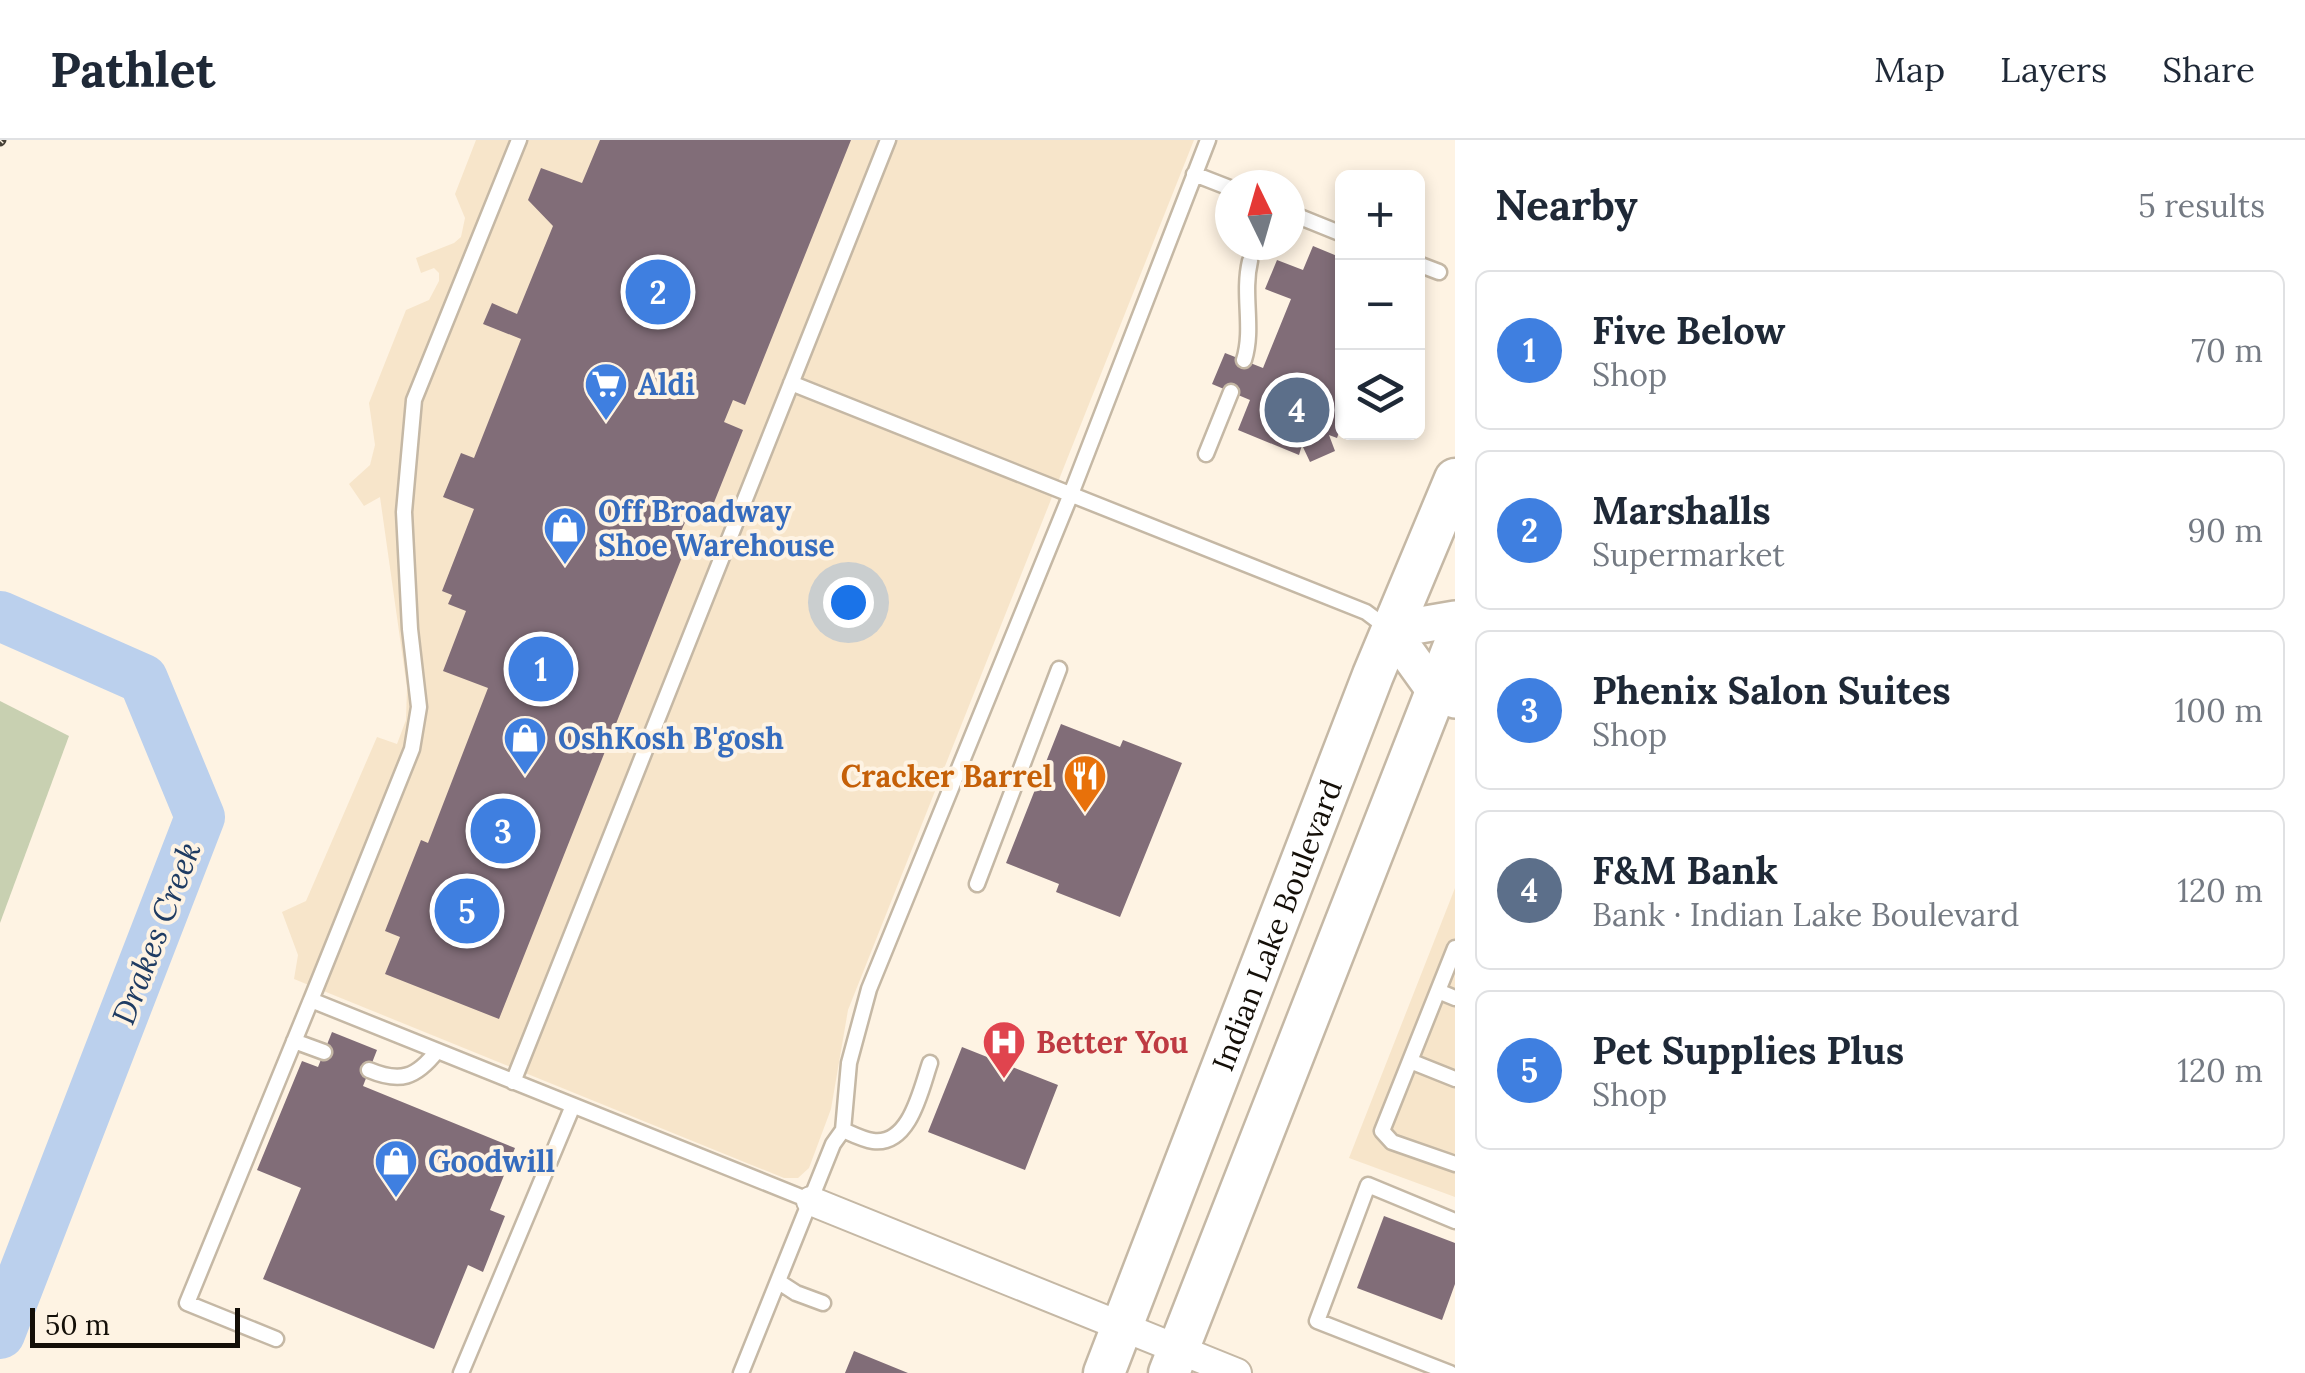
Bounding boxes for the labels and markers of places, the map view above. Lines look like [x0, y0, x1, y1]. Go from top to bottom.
pin: 2 [626, 254, 690, 330]
supermarket icon: Aldi [583, 361, 629, 422]
place label: Aldi [638, 365, 695, 403]
pin: 4 [1264, 372, 1330, 448]
place label: Off Broadway Shoe Warehouse [598, 492, 835, 564]
shop icon: Off Broadway Shoe Warehouse [542, 505, 588, 566]
pin: 1 [508, 632, 574, 706]
shop icon: OshKosh B'gosh [502, 715, 548, 776]
place label: OshKosh B'gosh [558, 719, 784, 758]
restaurant icon: Cracker Barrel [1062, 753, 1108, 814]
place label: Cracker Barrel [841, 757, 1052, 795]
pin: 3 [470, 794, 536, 868]
pin: 5 [434, 874, 500, 948]
hospital icon: Better You [981, 1019, 1027, 1080]
place label: Better You [1036, 1023, 1188, 1061]
shop icon: Goodwill [373, 1138, 419, 1199]
place label: Goodwill [428, 1142, 555, 1180]

